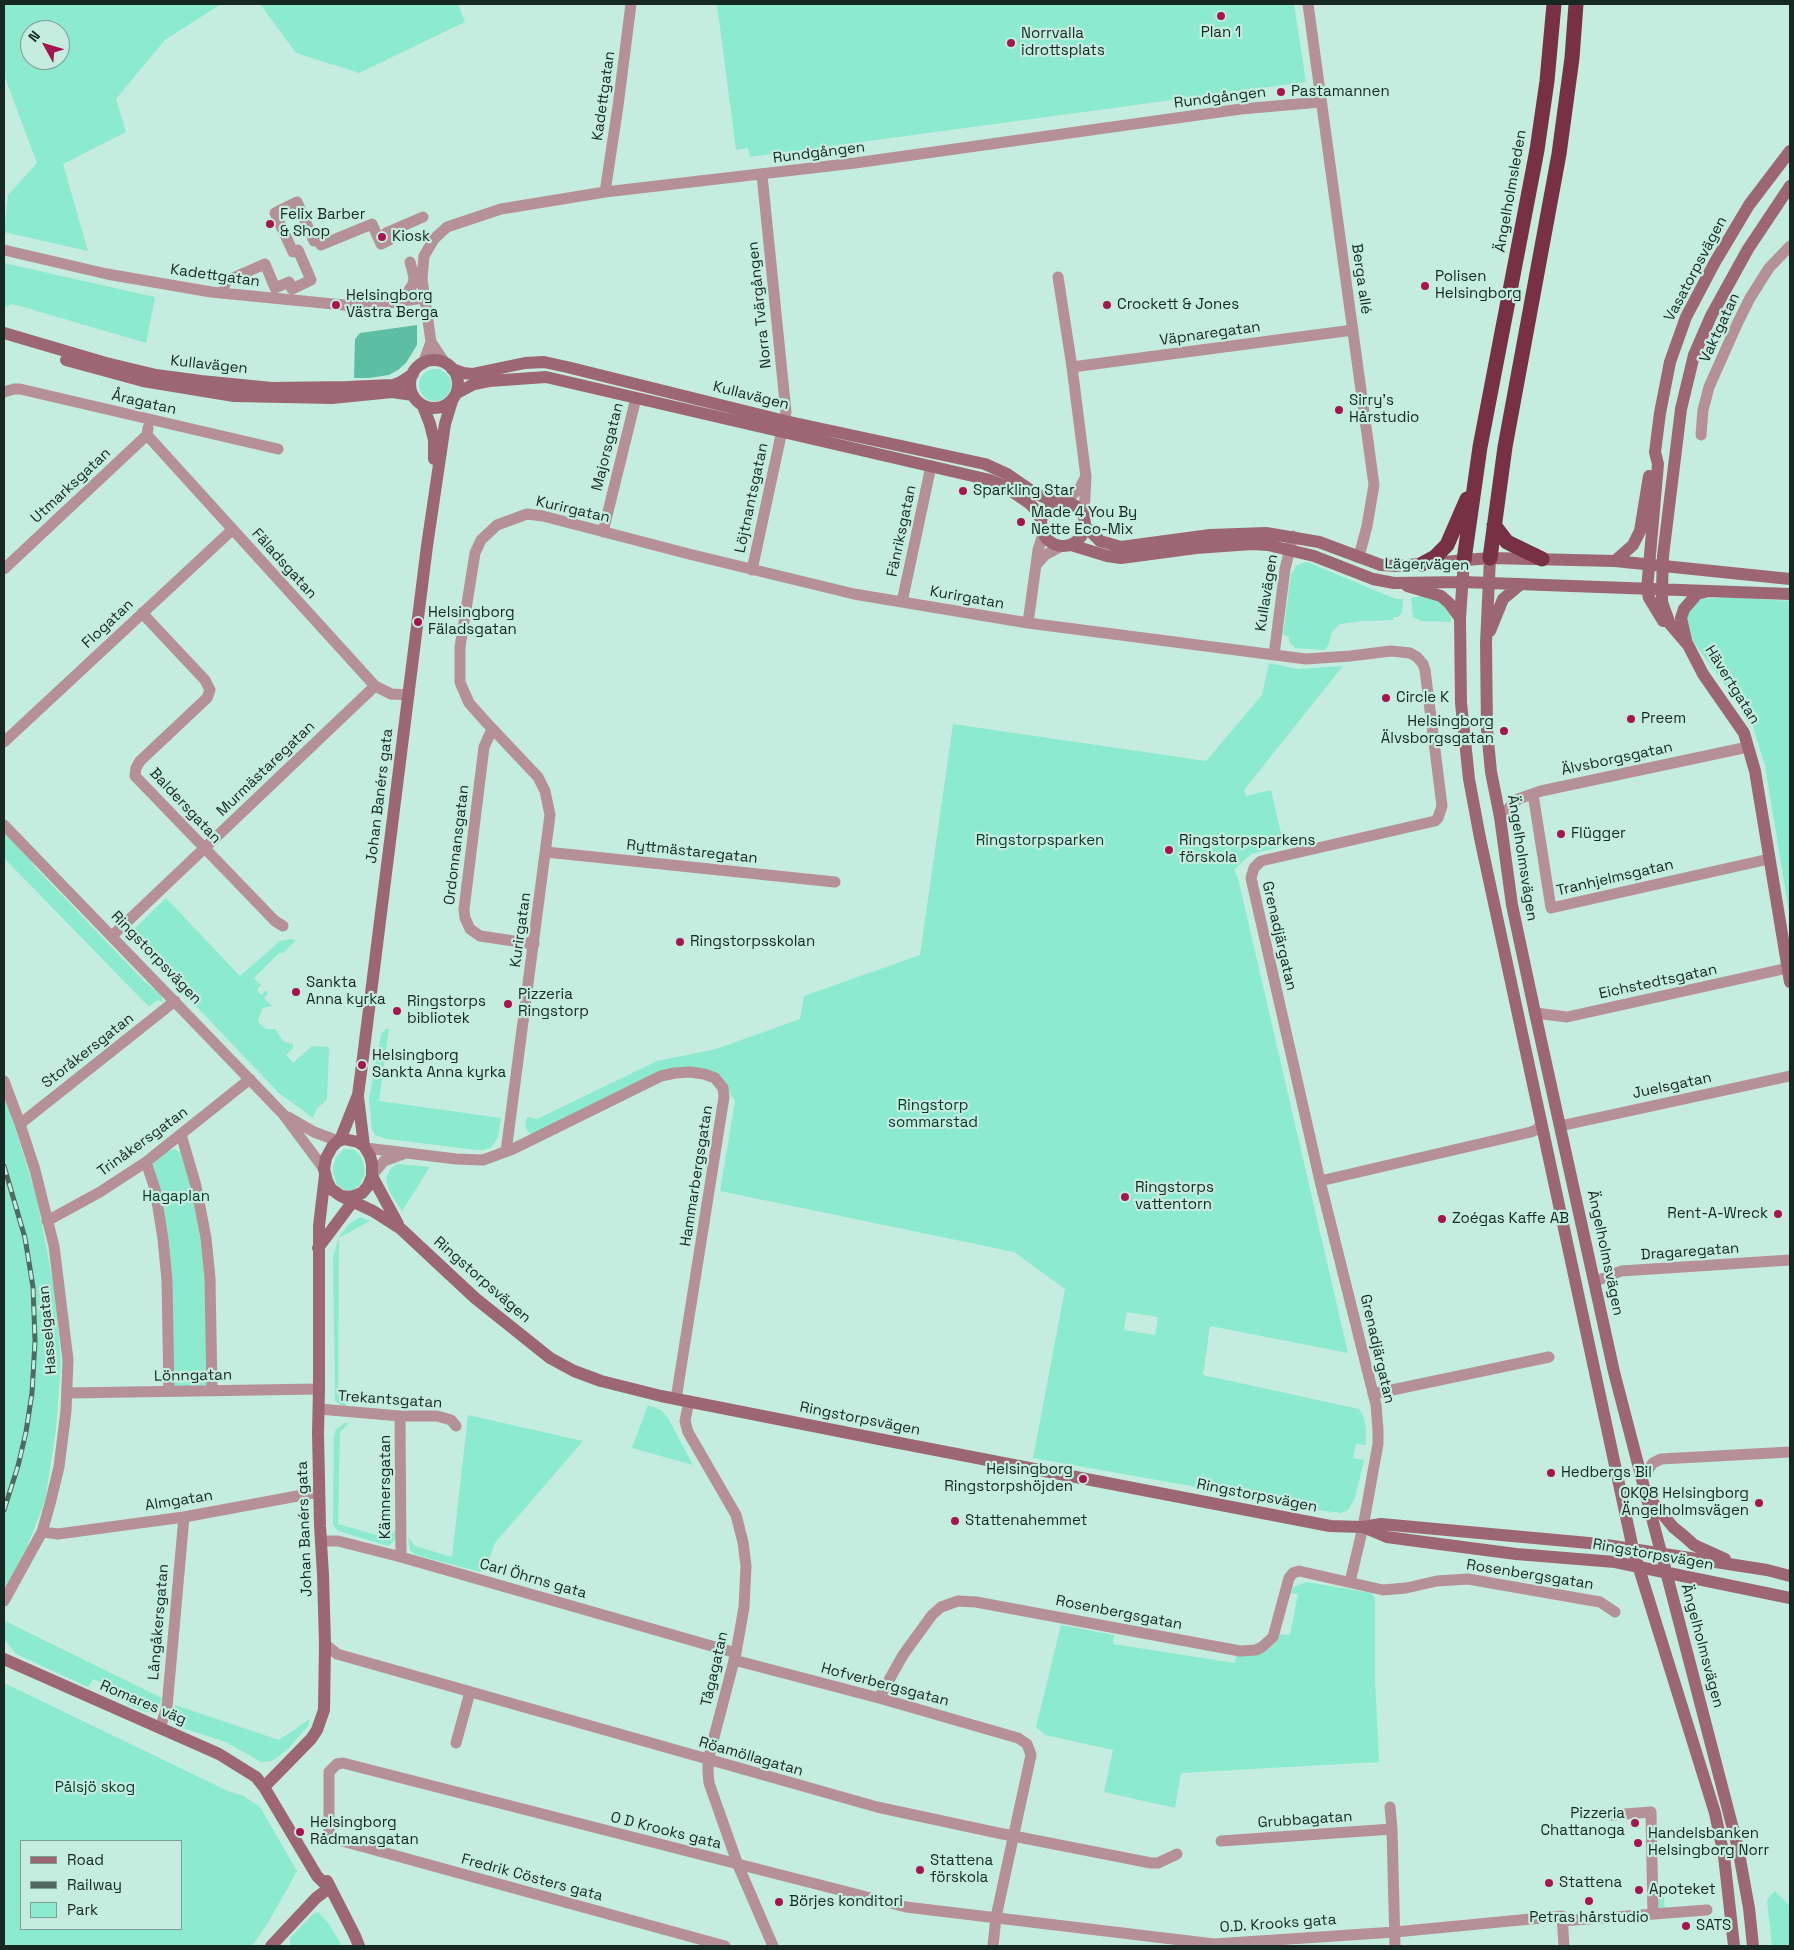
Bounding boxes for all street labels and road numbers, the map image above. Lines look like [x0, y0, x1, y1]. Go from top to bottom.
street label: Kadettgatan [589, 50, 619, 142]
street label: Rundgången [1173, 83, 1267, 113]
street label: Ängelholmsleden [1491, 128, 1531, 254]
street label: Rundgången [772, 138, 866, 168]
street label: Vasatorpsvägen [1661, 214, 1731, 324]
street label: Norra Tvärgången [744, 241, 776, 369]
street label: Berga allé [1347, 243, 1375, 315]
street label: Kadettgatan [169, 261, 261, 291]
street label: Vaktgatan [1696, 290, 1744, 366]
street label: Väpnaregatan [1158, 318, 1262, 350]
street label: Kullavägen [169, 352, 249, 378]
street label: Kullavägen [711, 378, 791, 414]
street label: Åragatan [110, 387, 178, 419]
street label: Majorsgatan [588, 401, 628, 493]
street label: Löjtnantsgatan [732, 441, 772, 555]
street label: Utmarksgatan [27, 445, 115, 527]
street label: Fänriksgatan [883, 483, 921, 579]
street label: Kurirgatan [534, 493, 612, 527]
street label: Fäladsgatan [248, 525, 320, 603]
street label: Kullavägen [1252, 553, 1282, 633]
street label: Lägervägen [1384, 555, 1470, 575]
street label: Kurirgatan [928, 583, 1006, 613]
street label: Flogatan [79, 596, 137, 652]
street label: Hävertgatan [1701, 642, 1763, 728]
street label: Murmästaregatan [213, 718, 319, 820]
street label: Johan Banérs gata [363, 728, 397, 864]
street label: Älvsborgsgatan [1560, 738, 1674, 780]
street label: Baldersgatan [145, 765, 225, 847]
street label: Ordonnansgatan [441, 784, 473, 906]
street label: Ängelholmsvägen [1503, 794, 1541, 922]
street label: Ryttmästaregatan [626, 836, 758, 868]
street label: Tranhjelmsgatan [1555, 856, 1675, 900]
street label: Grenadjärgatan [1258, 880, 1300, 992]
street label: Kurirgatan [507, 891, 535, 969]
street label: Ringstorpsvägen [107, 908, 205, 1008]
street label: Eichstedtsgatan [1597, 961, 1719, 1003]
street label: Storåkersgatan [39, 1010, 137, 1092]
street label: Juelsgatan [1631, 1069, 1713, 1103]
street label: Trinåkersgatan [94, 1103, 192, 1181]
street label: Hammarbergsgatan [677, 1104, 717, 1248]
street label: Ängelholmsvägen [1583, 1189, 1627, 1317]
street label: Ringstorpsvägen [430, 1233, 534, 1327]
street label: Dragaregatan [1640, 1240, 1740, 1264]
street label: Hasselgatan [35, 1285, 61, 1375]
street label: Grenadjärgatan [1356, 1293, 1398, 1405]
street label: Lönngatan [154, 1366, 232, 1386]
street label: Trekantsgatan [337, 1387, 443, 1413]
street label: Ringstorpsvägen [798, 1398, 922, 1440]
street label: Kämnersgatan [377, 1435, 395, 1539]
street label: Johan Banérs gata [294, 1461, 316, 1597]
street label: Ringstorpsvägen [1195, 1475, 1319, 1517]
street label: Almgatan [144, 1487, 214, 1515]
street label: Ringstorpsvägen [1591, 1535, 1715, 1575]
street label: Carl Öhrns gata [477, 1555, 589, 1603]
street label: Rosenbergsgatan [1465, 1556, 1595, 1594]
street label: Långåkersgatan [145, 1563, 173, 1681]
street label: Ängelholmsvägen [1677, 1582, 1727, 1710]
street label: Rosenbergsgatan [1054, 1592, 1184, 1634]
street label: Tågagatan [698, 1630, 732, 1708]
street label: Hofverbergsgatan [819, 1659, 951, 1711]
street label: Romares väg [97, 1677, 189, 1729]
street label: Röamöllagatan [697, 1733, 805, 1781]
street label: Grubbagatan [1257, 1808, 1353, 1832]
street label: O D Krooks gata [609, 1809, 723, 1853]
street label: Fredrik Cösters gata [459, 1850, 605, 1906]
street label: O.D. Krooks gata [1219, 1911, 1337, 1937]

